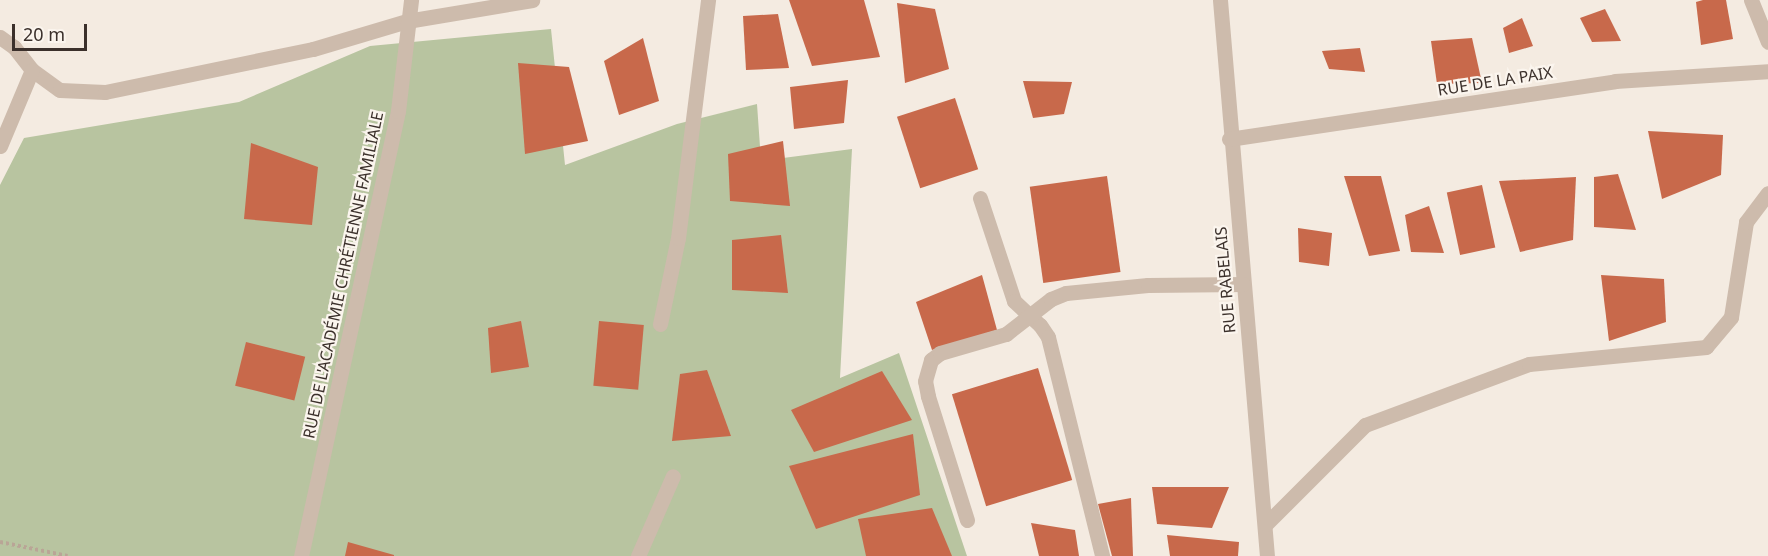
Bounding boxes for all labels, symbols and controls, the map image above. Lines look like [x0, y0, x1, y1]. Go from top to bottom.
scale bar [15, 12, 90, 50]
text: 20 m [23, 22, 65, 46]
street label: RUE DE LA PAIX [1436, 62, 1554, 100]
street label: RUE DE L'ACADÉMIE CHRÉTIENNE FAMILIALE [299, 110, 387, 440]
street label: RUE RABELAIS [1211, 226, 1239, 334]

